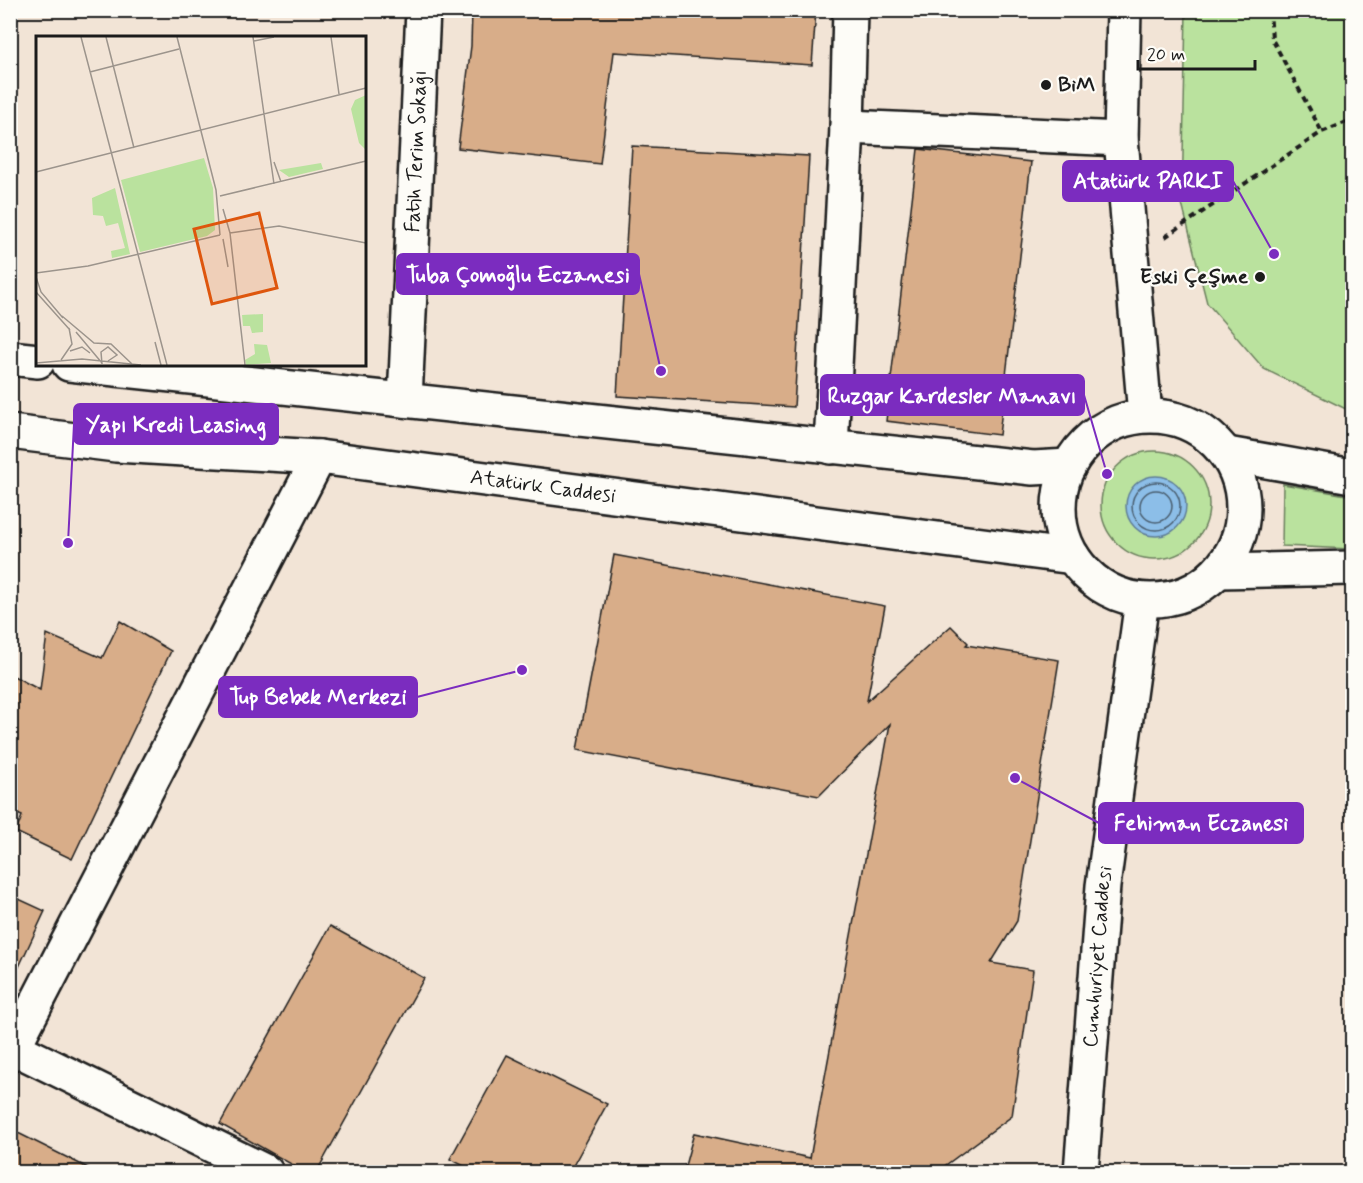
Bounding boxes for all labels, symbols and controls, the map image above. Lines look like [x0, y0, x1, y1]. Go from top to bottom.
scale bar [1138, 33, 1255, 71]
inset map [36, 36, 366, 366]
text: 20 m [1147, 43, 1185, 67]
street label: Fatih Terim Sokağı [399, 69, 434, 233]
place label: BiM [1058, 71, 1096, 99]
marker: BiM [1039, 78, 1053, 92]
callout: Atatürk PARKI [1063, 161, 1233, 201]
text: Atatürk PARKI [1073, 168, 1223, 196]
callout: Tuba Çomoğlu Eczanesi [397, 254, 639, 294]
text: Tuba Çomoğlu Eczanesi [406, 262, 630, 291]
place label: Eski Çeşme [1140, 263, 1249, 291]
marker: Eski Çeşme [1253, 270, 1267, 284]
callout: Ruzgar Kardesler Manavı [821, 375, 1084, 415]
text: Ruzgar Kardesler Manavı [827, 383, 1077, 414]
callout: Yapı Kredi Leasing [74, 404, 278, 444]
text: Yapı Kredi Leasing [86, 412, 266, 441]
street label: Atatürk Caddesi [468, 463, 618, 510]
callout: Tup Bebek Merkezi [219, 677, 417, 717]
text: Tup Bebek Merkezi [229, 684, 407, 712]
callout: Fehiman Eczanesi [1099, 803, 1303, 843]
text: Fehiman Eczanesi [1114, 810, 1288, 838]
street label: Cumhuriyet Caddesi [1077, 864, 1120, 1049]

